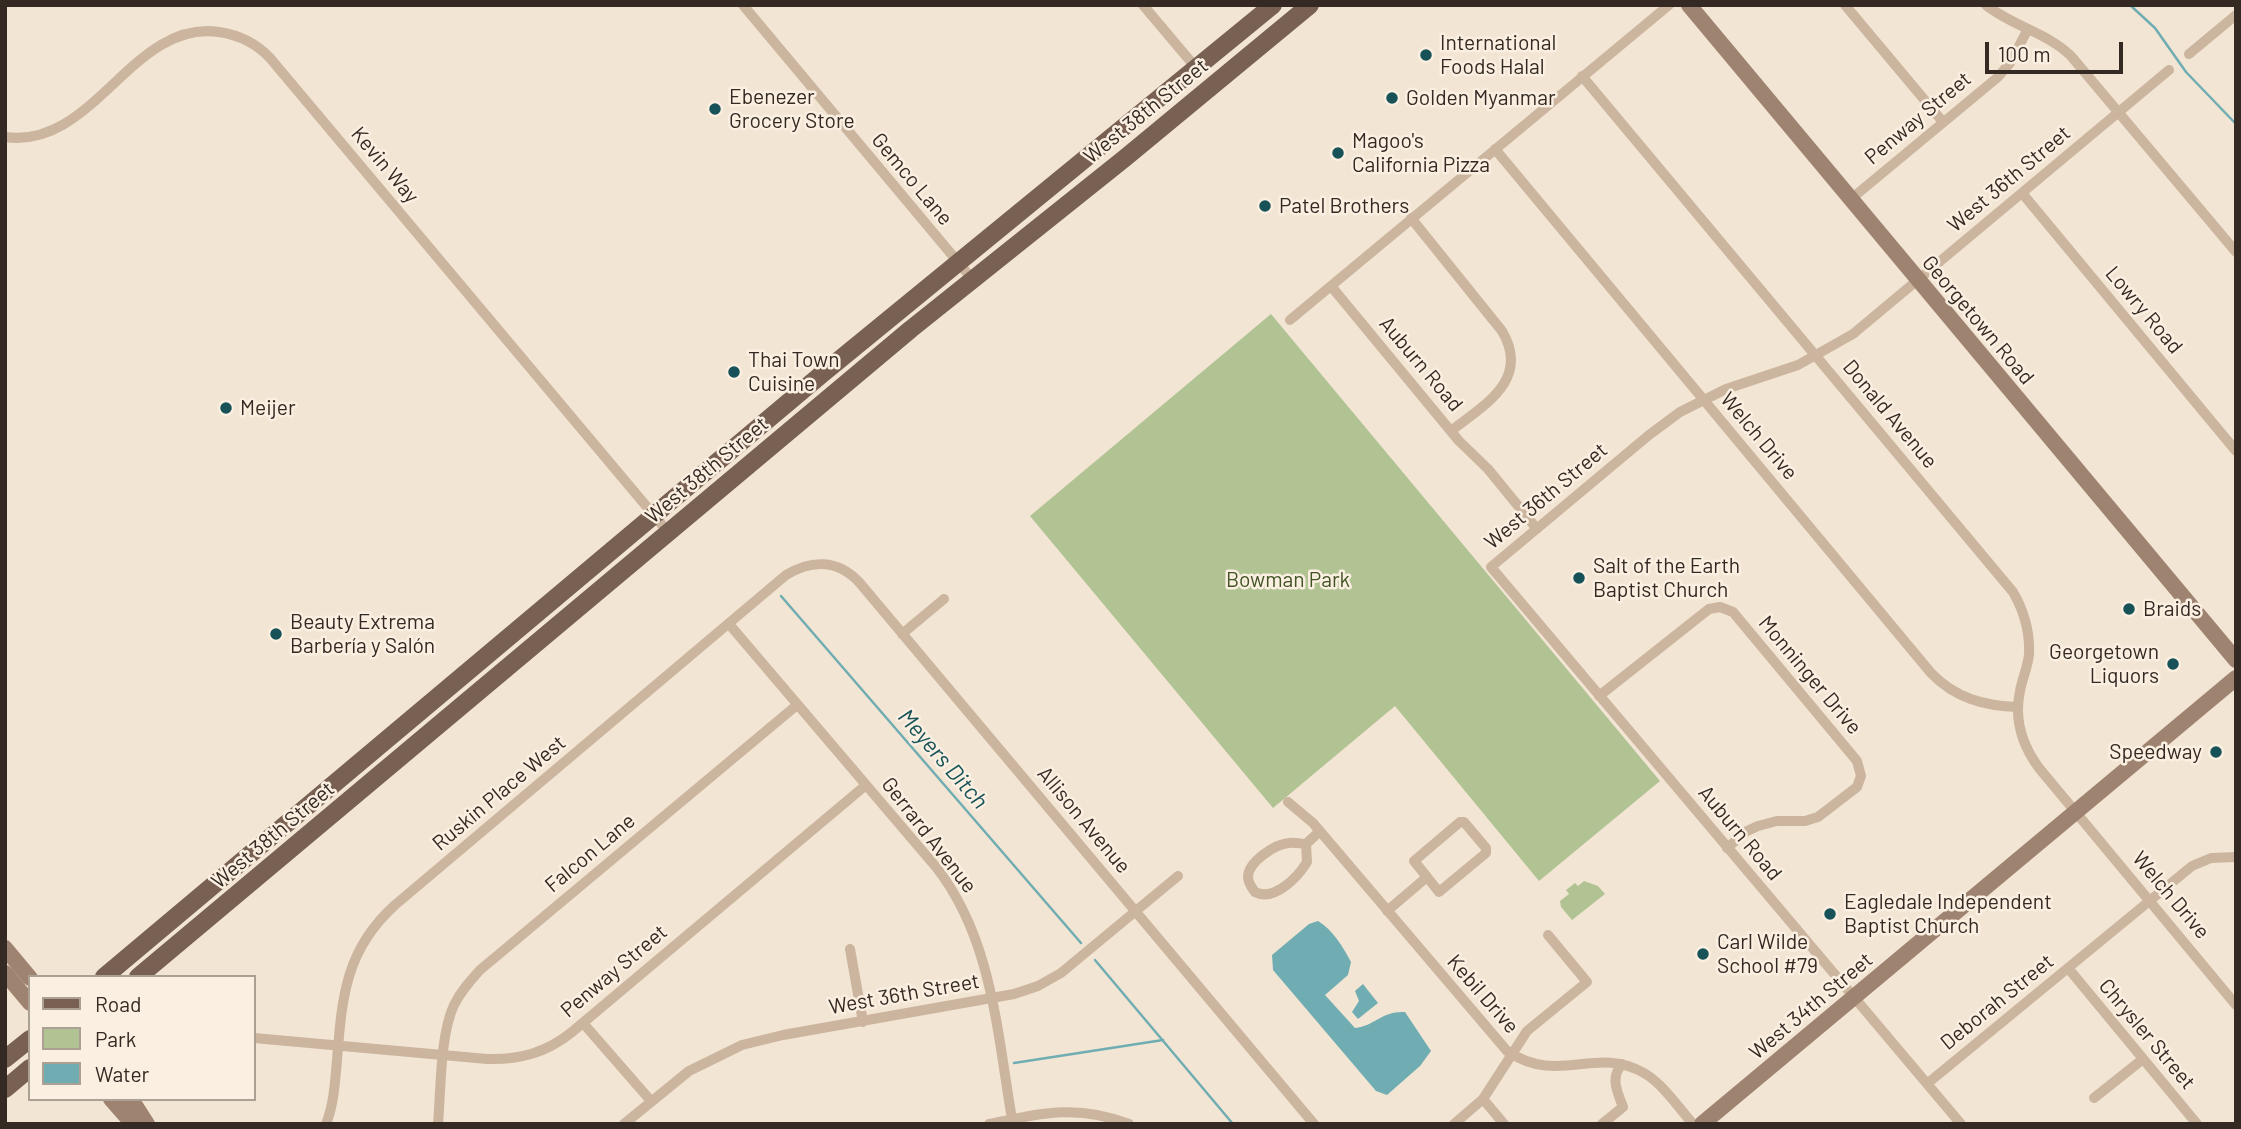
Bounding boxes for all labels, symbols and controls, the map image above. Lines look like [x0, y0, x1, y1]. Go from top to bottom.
scale bar [1989, 28, 2127, 72]
place label: International Foods Halal [1440, 30, 1556, 80]
text: 100 m [1998, 41, 2051, 66]
marker: International Foods Halal [1418, 47, 1434, 63]
street label: West 38th Street [1079, 53, 1213, 169]
street label: Penway Street [1860, 66, 1976, 170]
place label: Ebenezer Grocery Store [729, 84, 855, 134]
place label: Golden Myanmar [1406, 85, 1556, 111]
marker: Golden Myanmar [1384, 90, 1400, 106]
marker: Ebenezer Grocery Store [707, 101, 723, 117]
street label: West 36th Street [1943, 120, 2075, 238]
street label: Kevin Way [346, 122, 424, 208]
street label: Gemco Lane [866, 128, 958, 230]
place label: Magoo's California Pizza [1352, 128, 1490, 178]
marker: Magoo's California Pizza [1330, 145, 1346, 161]
place label: Patel Brothers [1279, 193, 1409, 219]
marker: Patel Brothers [1257, 198, 1273, 214]
street label: Georgetown Road [1917, 250, 2039, 390]
street label: Lowry Road [2100, 261, 2188, 359]
street label: Auburn Road [1374, 311, 1468, 417]
place label: Thai Town Cuisine [748, 347, 840, 397]
street label: Donald Avenue [1837, 355, 1943, 473]
marker: Thai Town Cuisine [726, 364, 742, 380]
street label: Welch Drive [1715, 387, 1803, 485]
place label: Meijer [240, 395, 296, 421]
marker: Meijer [218, 400, 234, 416]
street label: West 38th Street [640, 411, 774, 529]
street label: West 36th Street [1480, 437, 1612, 555]
place label: Salt of the Earth Baptist Church [1593, 553, 1740, 603]
park label: Bowman Park [1226, 567, 1350, 593]
marker: Salt of the Earth Baptist Church [1571, 570, 1587, 586]
place label: Braids [2143, 596, 2201, 622]
marker: Braids [2121, 601, 2137, 617]
place label: Beauty Extrema Barbería y Salón [290, 609, 435, 659]
street label: Monninger Drive [1753, 611, 1867, 739]
marker: Beauty Extrema Barbería y Salón [268, 626, 284, 642]
place label: Georgetown Liquors [2049, 639, 2159, 689]
marker: Georgetown Liquors [2165, 656, 2181, 672]
water label: Meyers Ditch [892, 703, 994, 815]
street label: Ruskin Place West [427, 730, 571, 856]
place label: Speedway [2109, 739, 2202, 765]
marker: Speedway [2208, 744, 2224, 760]
street label: Allison Avenue [1032, 762, 1136, 878]
street label: Gerrard Avenue [876, 772, 982, 898]
street label: West 38th Street [206, 776, 340, 894]
street label: Auburn Road [1693, 780, 1787, 886]
street label: Falcon Lane [540, 808, 640, 898]
street label: Welch Drive [2127, 846, 2215, 944]
place label: Eagledale Independent Baptist Church [1844, 889, 2052, 939]
marker: Eagledale Independent Baptist Church [1822, 906, 1838, 922]
street label: Penway Street [556, 919, 672, 1023]
place label: Carl Wilde School #79 [1717, 929, 1818, 979]
marker: Carl Wilde School #79 [1695, 946, 1711, 962]
street label: West 34th Street [1744, 947, 1878, 1065]
street label: Kebil Drive [1442, 949, 1524, 1039]
street label: Deborah Street [1935, 949, 2059, 1055]
street label: West 36th Street [827, 968, 981, 1020]
street label: Chrysler Street [2093, 974, 2201, 1094]
legend [28, 975, 256, 1101]
text: Road [95, 991, 141, 1016]
text: Park [95, 1026, 136, 1051]
text: Water [95, 1061, 149, 1086]

